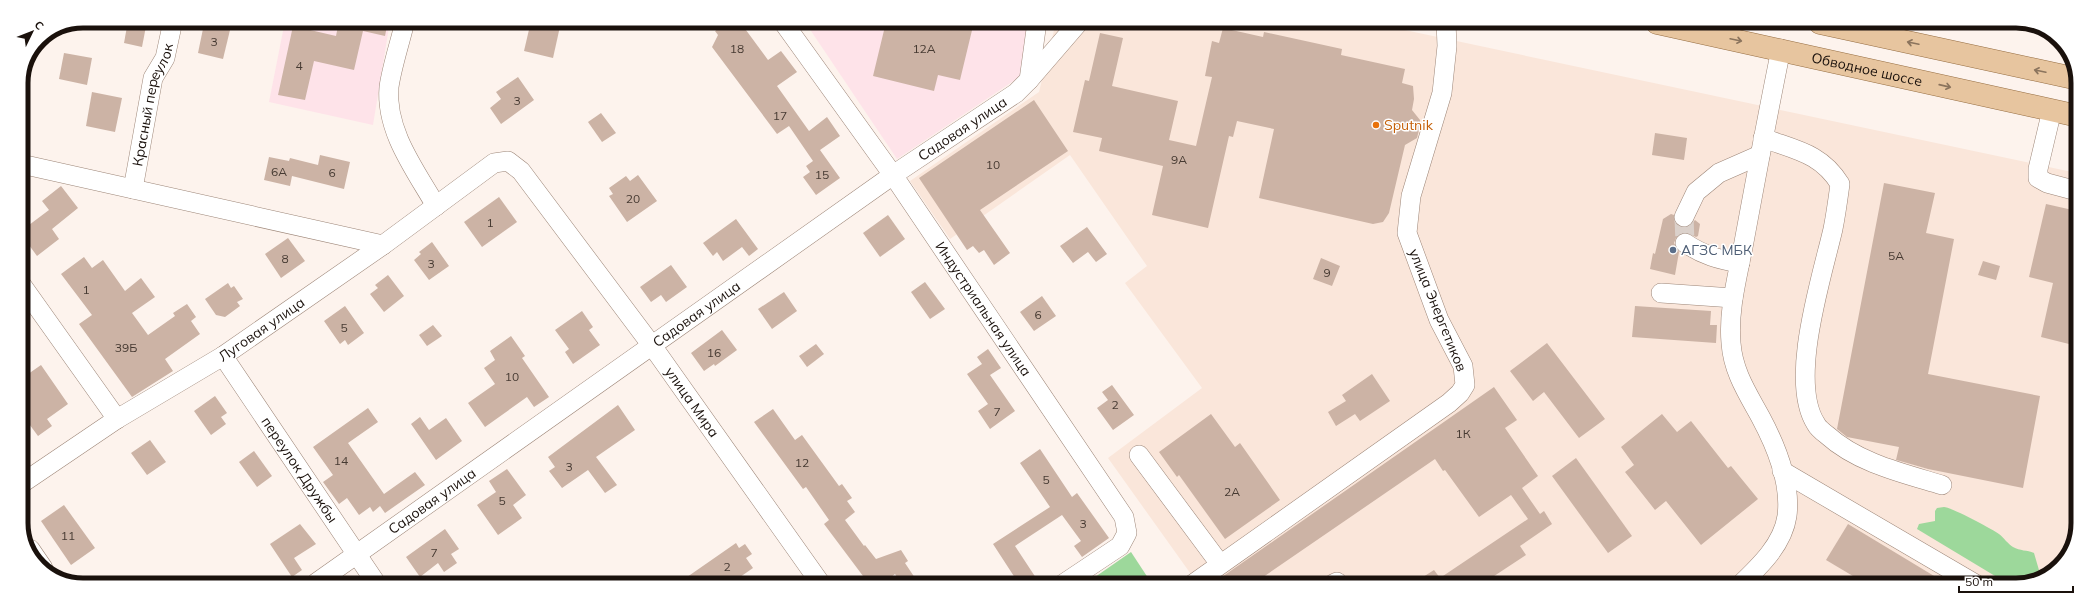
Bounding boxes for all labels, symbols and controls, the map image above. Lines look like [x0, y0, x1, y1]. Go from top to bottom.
north arrow [12, 12, 52, 52]
text: С [32, 18, 47, 33]
house number: 3 [210, 34, 218, 49]
one-way arrow [1730, 36, 1743, 44]
one-way arrow [1907, 39, 1920, 47]
street label: Красный переулок [128, 41, 177, 168]
house number: 18 [730, 41, 744, 56]
house number: 12А [912, 41, 936, 56]
street label: Обводное шоссе [1810, 48, 1924, 90]
house number: 4 [295, 58, 303, 73]
one-way arrow [2034, 66, 2047, 74]
one-way arrow [1938, 83, 1951, 90]
house number: 3 [513, 93, 521, 108]
street label: Садовая улица [914, 93, 1010, 165]
house number: 17 [773, 108, 787, 123]
place label: Sputnik [1384, 116, 1434, 134]
marker: Sputnik [1371, 120, 1381, 130]
house number: 9А [1171, 152, 1187, 167]
house number: 10 [986, 157, 1000, 172]
house number: 6А [271, 164, 287, 179]
house number: 6 [328, 165, 336, 180]
house number: 15 [815, 167, 829, 182]
house number: 20 [626, 191, 640, 206]
house number: 1 [486, 215, 494, 230]
street label: Индустриальная улица [932, 238, 1035, 380]
place label: АГЗС МБК [1681, 241, 1753, 259]
marker: АГЗС МБК [1668, 245, 1678, 255]
street label: улица Энергетиков [1405, 246, 1471, 374]
house number: 5А [1888, 248, 1904, 263]
house number: 8 [281, 251, 289, 266]
house number: 3 [427, 256, 435, 271]
house number: 9 [1323, 265, 1331, 280]
street label: Садовая улица [649, 277, 744, 351]
house number: 1 [82, 282, 90, 297]
street label: Луговая улица [215, 293, 308, 366]
house number: 6 [1034, 307, 1042, 322]
house number: 5 [340, 320, 348, 335]
house number: 39Б [115, 340, 137, 355]
house number: 16 [707, 345, 721, 360]
street label: улица Мира [661, 363, 723, 441]
house number: 10 [505, 369, 519, 384]
house number: 2 [1111, 397, 1119, 412]
house number: 7 [993, 404, 1001, 419]
street label: переулок Дружбы [257, 413, 342, 526]
house number: 1К [1455, 426, 1471, 441]
house number: 14 [334, 453, 348, 468]
house number: 12 [795, 455, 809, 470]
house number: 3 [565, 459, 573, 474]
street label: Садовая улица [385, 464, 479, 538]
house number: 5 [1042, 472, 1050, 487]
house number: 2А [1224, 484, 1240, 499]
house number: 5 [498, 493, 506, 508]
house number: 3 [1079, 516, 1087, 531]
house number: 11 [61, 528, 75, 543]
house number: 7 [430, 545, 438, 560]
house number: 2 [723, 559, 731, 574]
scale bar [1959, 568, 2073, 594]
text: 50 m [1965, 574, 1993, 589]

